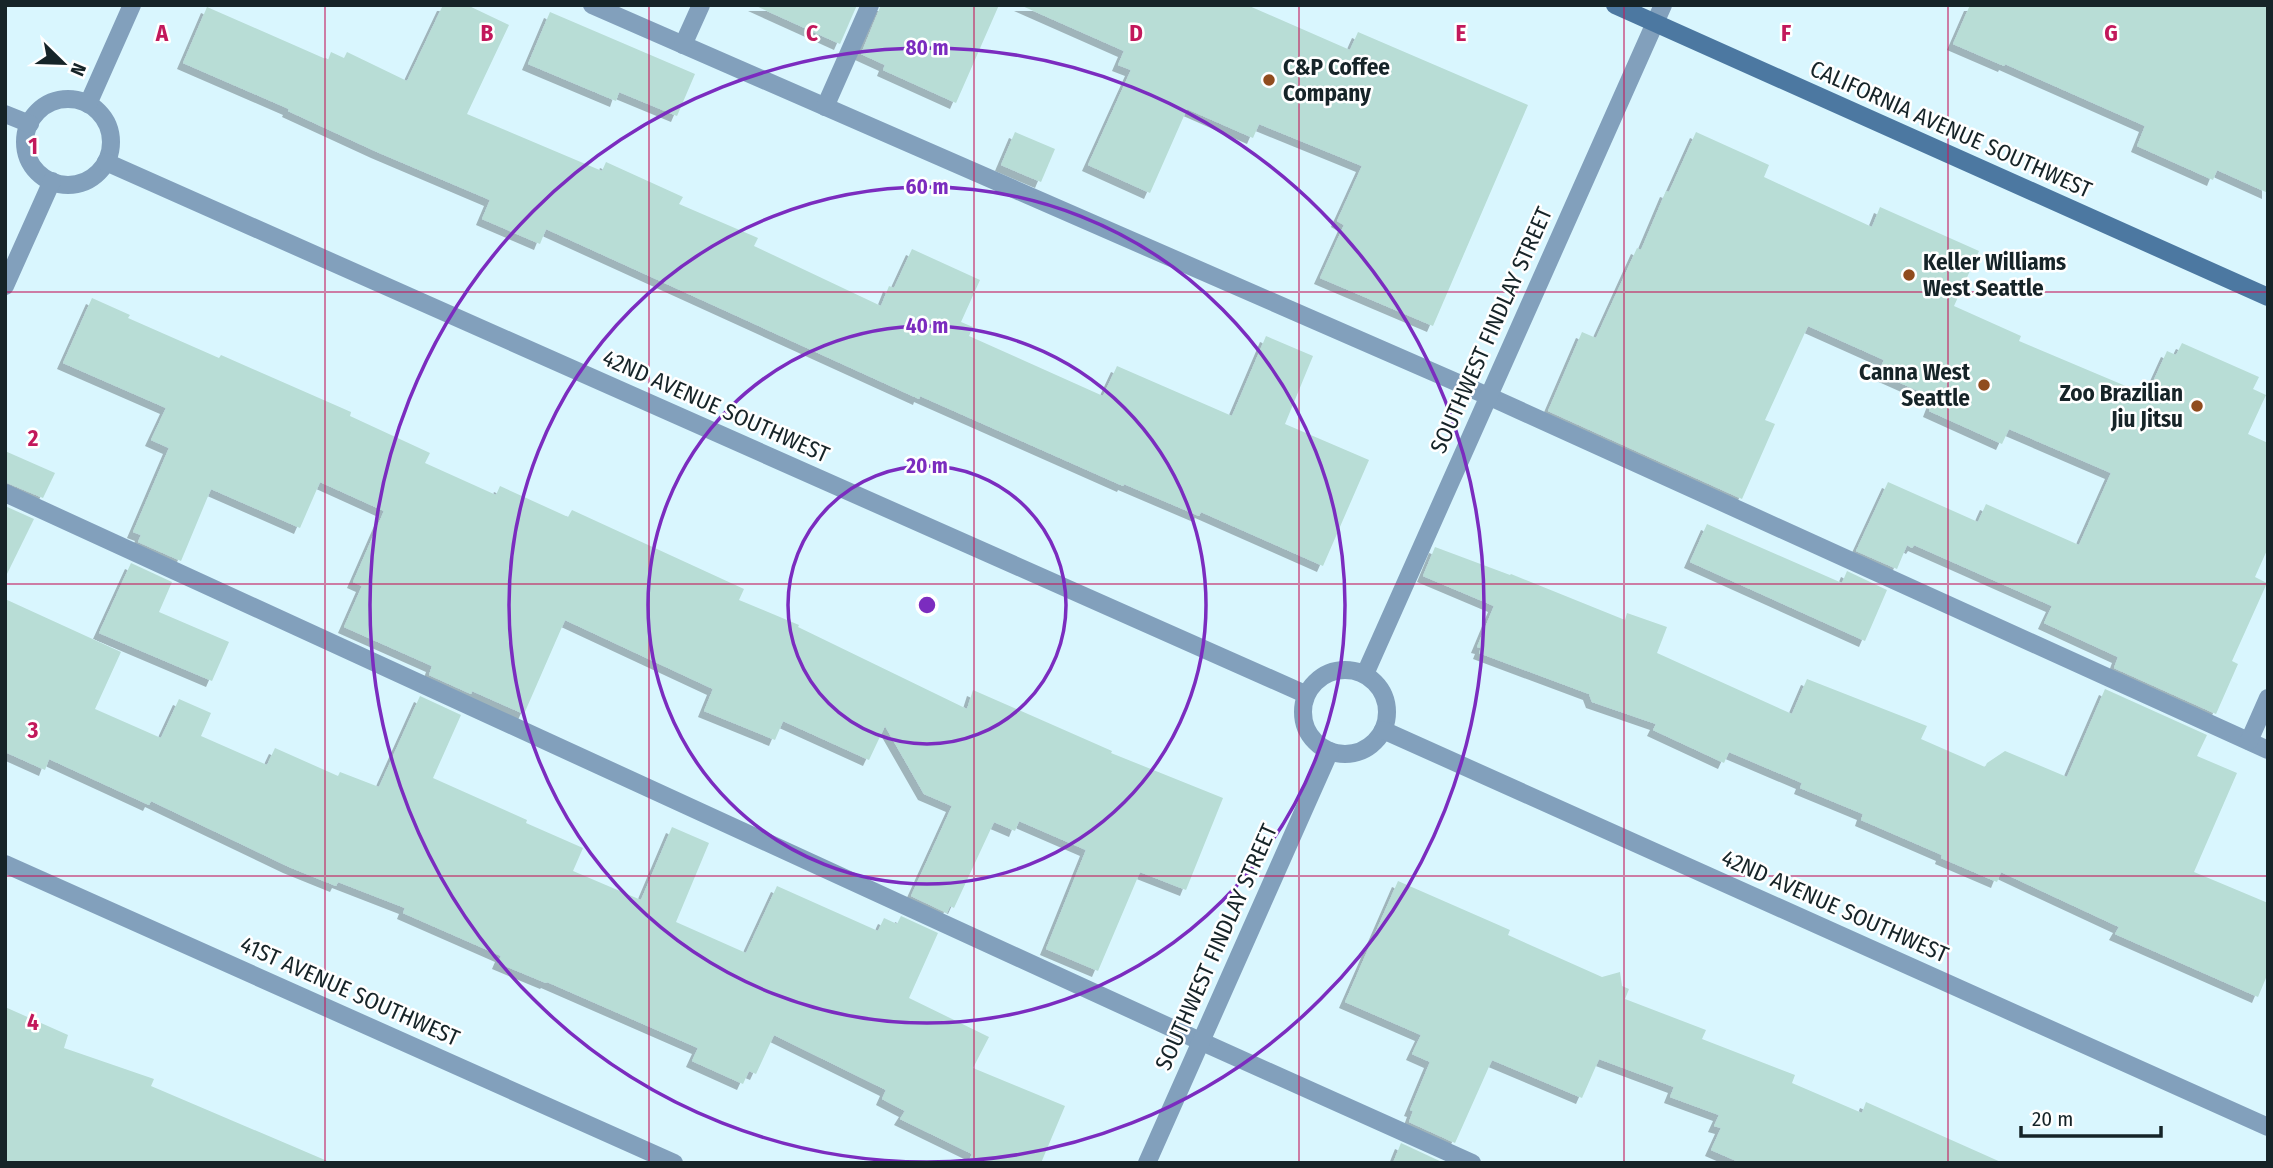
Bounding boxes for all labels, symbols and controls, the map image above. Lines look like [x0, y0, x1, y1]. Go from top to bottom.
text: A [155, 19, 169, 47]
text: B [481, 19, 494, 47]
text: C [806, 19, 818, 47]
text: D [1129, 19, 1143, 47]
text: E [1456, 19, 1467, 47]
text: F [1781, 19, 1791, 47]
text: G [2104, 19, 2118, 47]
north arrow [28, 28, 98, 98]
text: 80 m [906, 35, 948, 61]
place label: C&P Coffee Company [1283, 53, 1390, 107]
street label: CALIFORNIA AVENUE SOUTHWEST [1806, 54, 2097, 204]
text: N [65, 60, 91, 79]
marker: C&P Coffee Company [1261, 72, 1277, 88]
text: 1 [28, 132, 38, 160]
text: 60 m [906, 174, 948, 200]
street label: SOUTHWEST FINDLAY STREET [1424, 202, 1558, 457]
place label: Keller Williams West Seattle [1923, 248, 2066, 302]
marker: Keller Williams West Seattle [1901, 267, 1917, 283]
text: 40 m [906, 313, 948, 339]
street label: 42ND AVENUE SOUTHWEST [598, 343, 834, 469]
place label: Canna West Seattle [1859, 358, 1971, 412]
marker: Canna West Seattle [1976, 377, 1992, 393]
place label: Zoo Brazilian Jiu Jitsu [2059, 379, 2183, 433]
marker: Zoo Brazilian Jiu Jitsu [2189, 398, 2205, 414]
text: 2 [27, 424, 39, 452]
text: 20 m [905, 453, 948, 479]
centre of rings [915, 593, 939, 617]
text: 3 [27, 716, 39, 744]
street label: SOUTHWEST FINDLAY STREET [1149, 819, 1283, 1074]
street label: 42ND AVENUE SOUTHWEST [1717, 843, 1953, 969]
street label: 41ST AVENUE SOUTHWEST [236, 930, 464, 1052]
text: 4 [27, 1008, 39, 1036]
scale bar [2021, 1094, 2161, 1138]
text: 20 m [2032, 1106, 2073, 1132]

